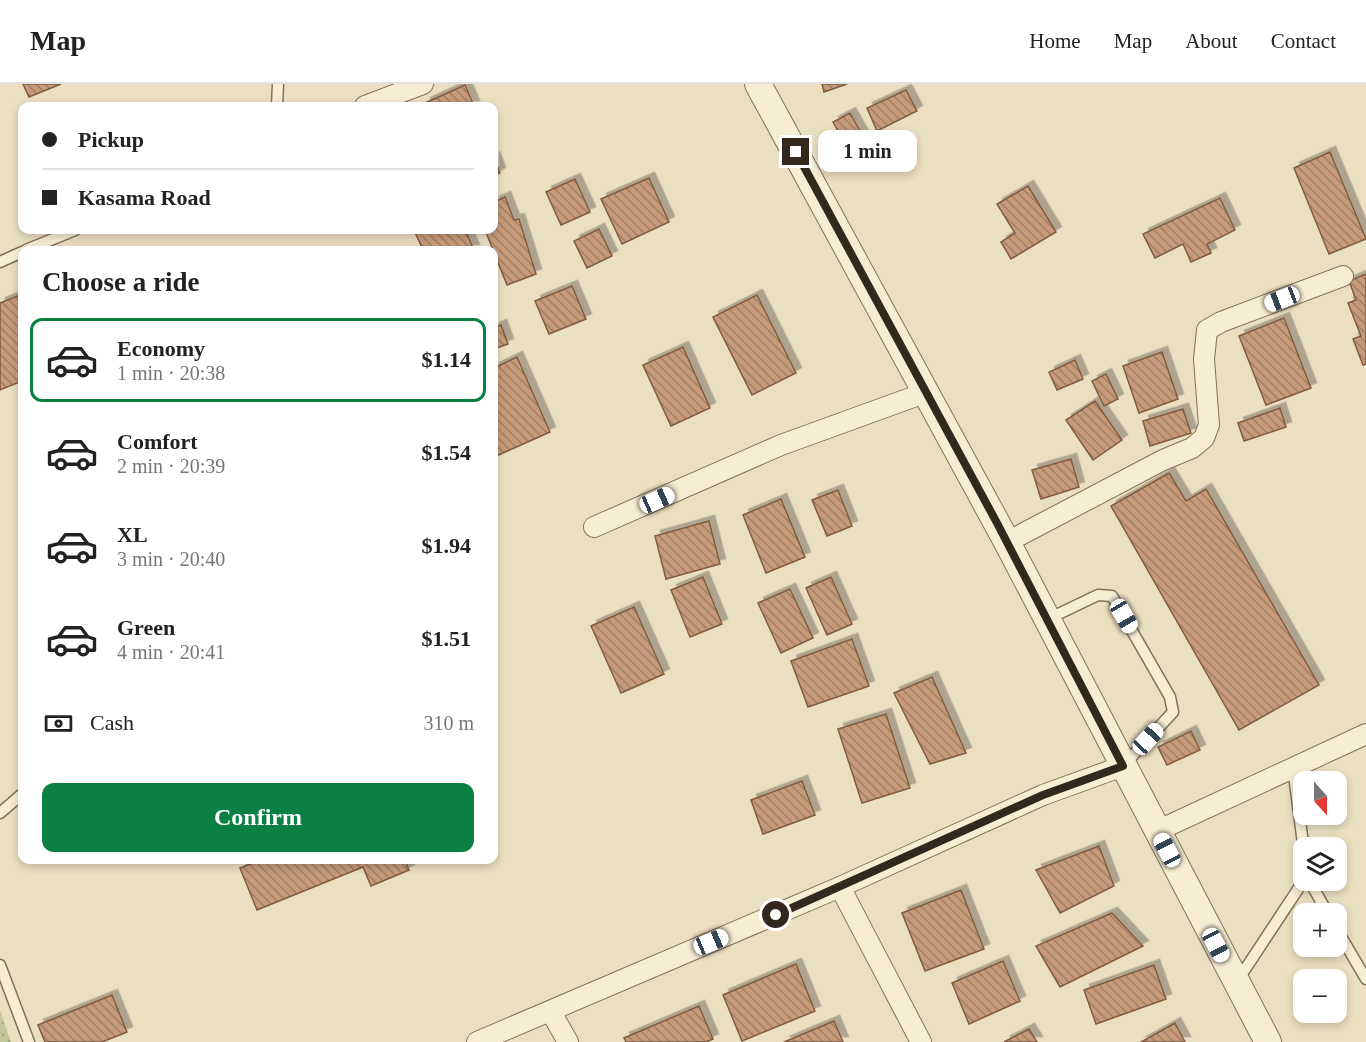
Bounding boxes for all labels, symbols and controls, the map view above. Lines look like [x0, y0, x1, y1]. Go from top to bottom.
text: Map [30, 25, 86, 56]
text: Home [1029, 29, 1081, 53]
text: Map [1114, 29, 1152, 53]
text: About [1185, 29, 1238, 53]
text: Contact [1271, 29, 1336, 53]
text: Pickup [78, 127, 144, 152]
callout: 1 min [817, 131, 916, 173]
route end [782, 138, 809, 165]
text: 1 min [843, 140, 892, 162]
text: Kasama Road [78, 185, 211, 210]
text: Choose a ride [42, 267, 200, 297]
car [1262, 284, 1302, 314]
icon: car [45, 333, 99, 387]
text: Economy [117, 336, 205, 361]
text: $1.14 [422, 347, 471, 372]
text: 1 min · 20:38 [117, 362, 225, 384]
icon: car [45, 426, 99, 480]
text: Comfort [117, 429, 198, 454]
text: $1.54 [422, 440, 471, 465]
text: 2 min · 20:39 [117, 455, 225, 477]
car [637, 484, 677, 516]
icon: car [45, 519, 99, 573]
text: XL [117, 522, 148, 547]
text: $1.94 [422, 533, 471, 558]
text: 3 min · 20:40 [117, 548, 225, 570]
car [1107, 596, 1141, 636]
icon: car [45, 612, 99, 666]
text: Green [117, 615, 175, 640]
text: $1.51 [422, 626, 471, 651]
text: 4 min · 20:41 [117, 641, 225, 663]
icon: cash [42, 707, 75, 740]
text: Cash [90, 710, 134, 735]
text: 310 m [423, 712, 474, 734]
car [1129, 720, 1167, 758]
north arrow [1293, 771, 1347, 825]
map controls [1293, 771, 1347, 1023]
button: Confirm [42, 783, 474, 852]
car [1151, 830, 1183, 870]
button: layers [1293, 837, 1347, 891]
route start [762, 901, 789, 928]
button: + [1293, 903, 1347, 957]
car [1200, 925, 1232, 965]
car [691, 927, 731, 957]
button: − [1293, 969, 1347, 1023]

